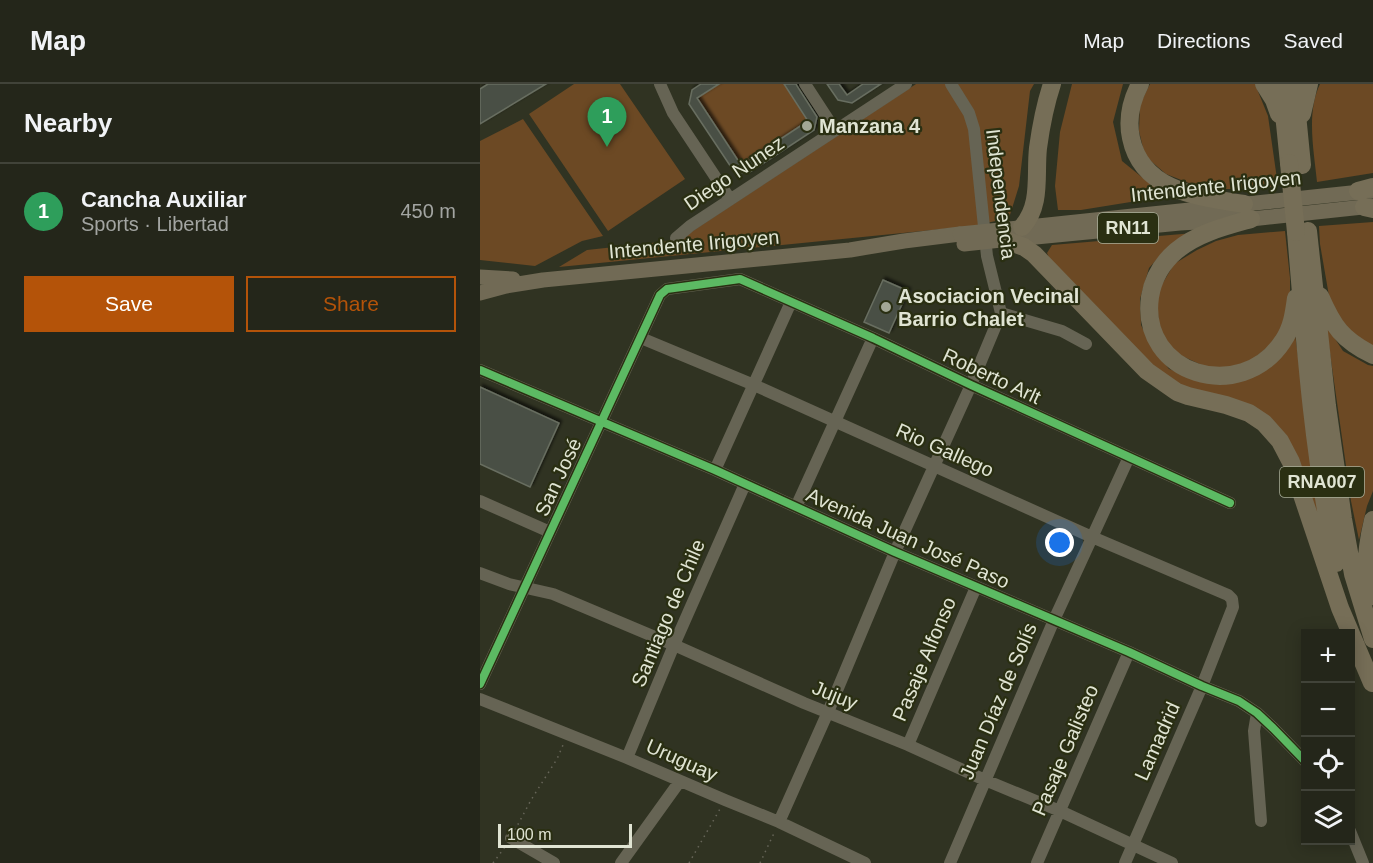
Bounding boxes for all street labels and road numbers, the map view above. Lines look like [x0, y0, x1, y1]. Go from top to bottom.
street label: Independencia [982, 128, 1020, 261]
street label: Diego Nunez [680, 132, 788, 214]
street label: Intendente Irigoyen [1130, 166, 1302, 206]
road number: RN11 [1098, 213, 1158, 243]
street label: Intendente Irigoyen [608, 226, 780, 262]
street label: Roberto Arlt [939, 344, 1045, 408]
street label: Rio Gallego [893, 419, 997, 481]
street label: San José [530, 435, 586, 519]
road number: RNA007 [1280, 467, 1364, 497]
street label: Avenida Juan José Paso [803, 483, 1013, 593]
street label: Santiago de Chile [627, 536, 709, 690]
street label: Pasaje Alfonso [888, 594, 960, 724]
street label: Juan Díaz de Solís [955, 619, 1041, 783]
street label: Jujuy [809, 676, 861, 714]
street label: Pasaje Galisteo [1028, 681, 1102, 819]
street label: Lamadrid [1130, 698, 1184, 784]
street label: Uruguay [643, 735, 721, 785]

